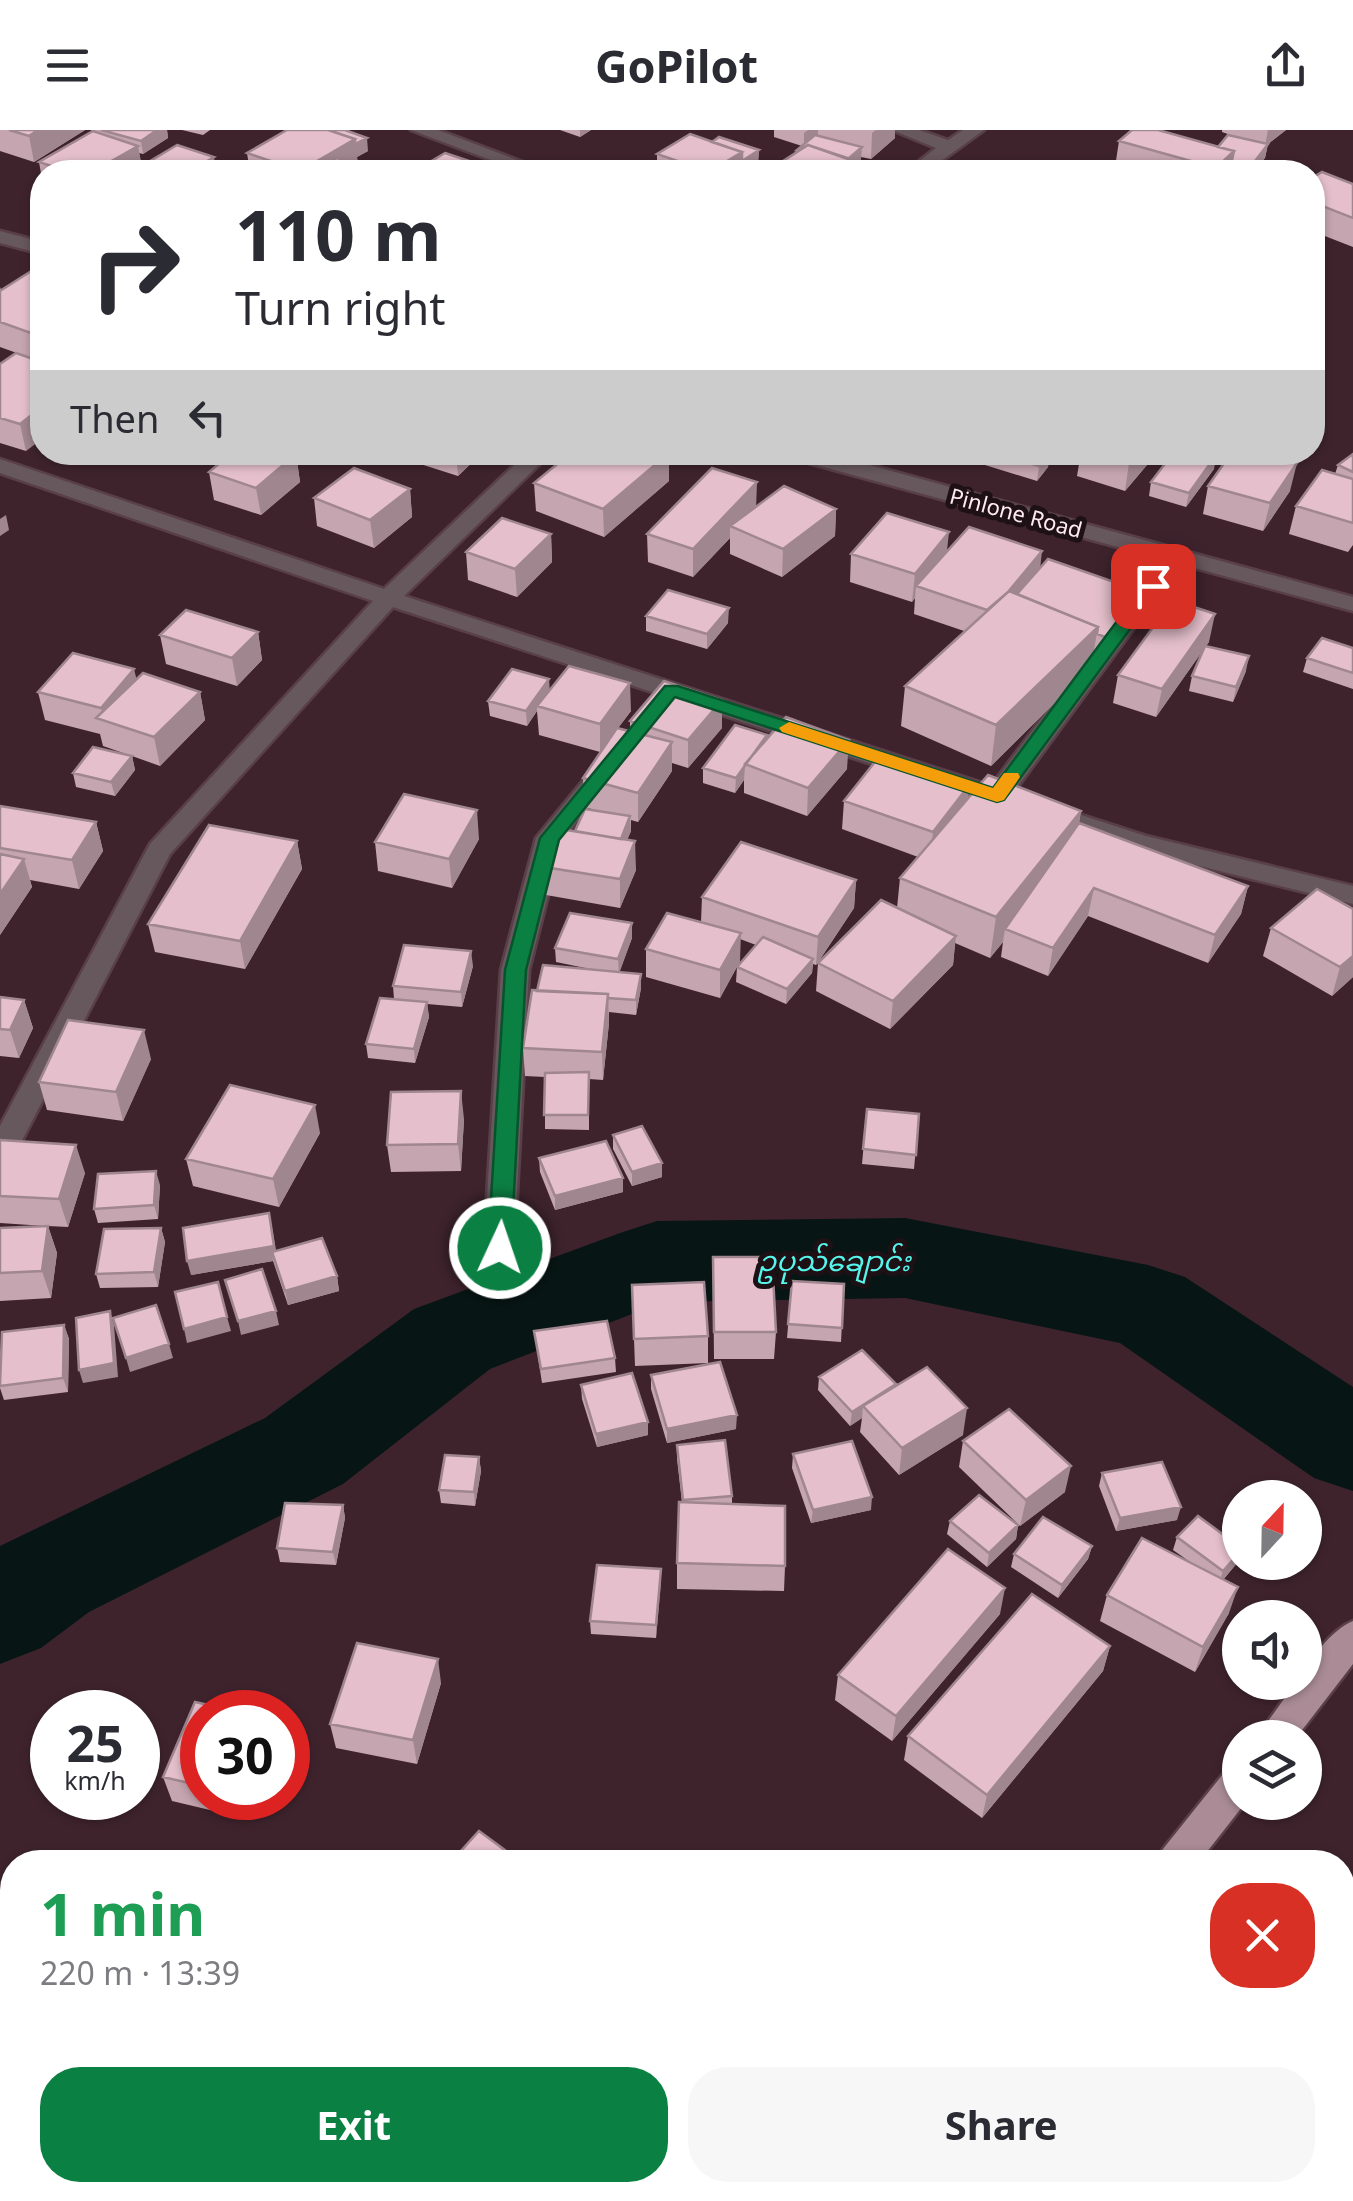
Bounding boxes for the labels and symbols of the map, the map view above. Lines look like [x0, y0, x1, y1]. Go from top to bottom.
street label: Pinlone Road [947, 480, 1086, 544]
pin [1111, 544, 1196, 629]
position arrow [448, 1196, 552, 1300]
water label: ဥပုသ်ချောင်း [757, 1241, 913, 1285]
north arrow [1222, 1480, 1322, 1580]
speed limit sign: 30 [180, 1690, 310, 1820]

